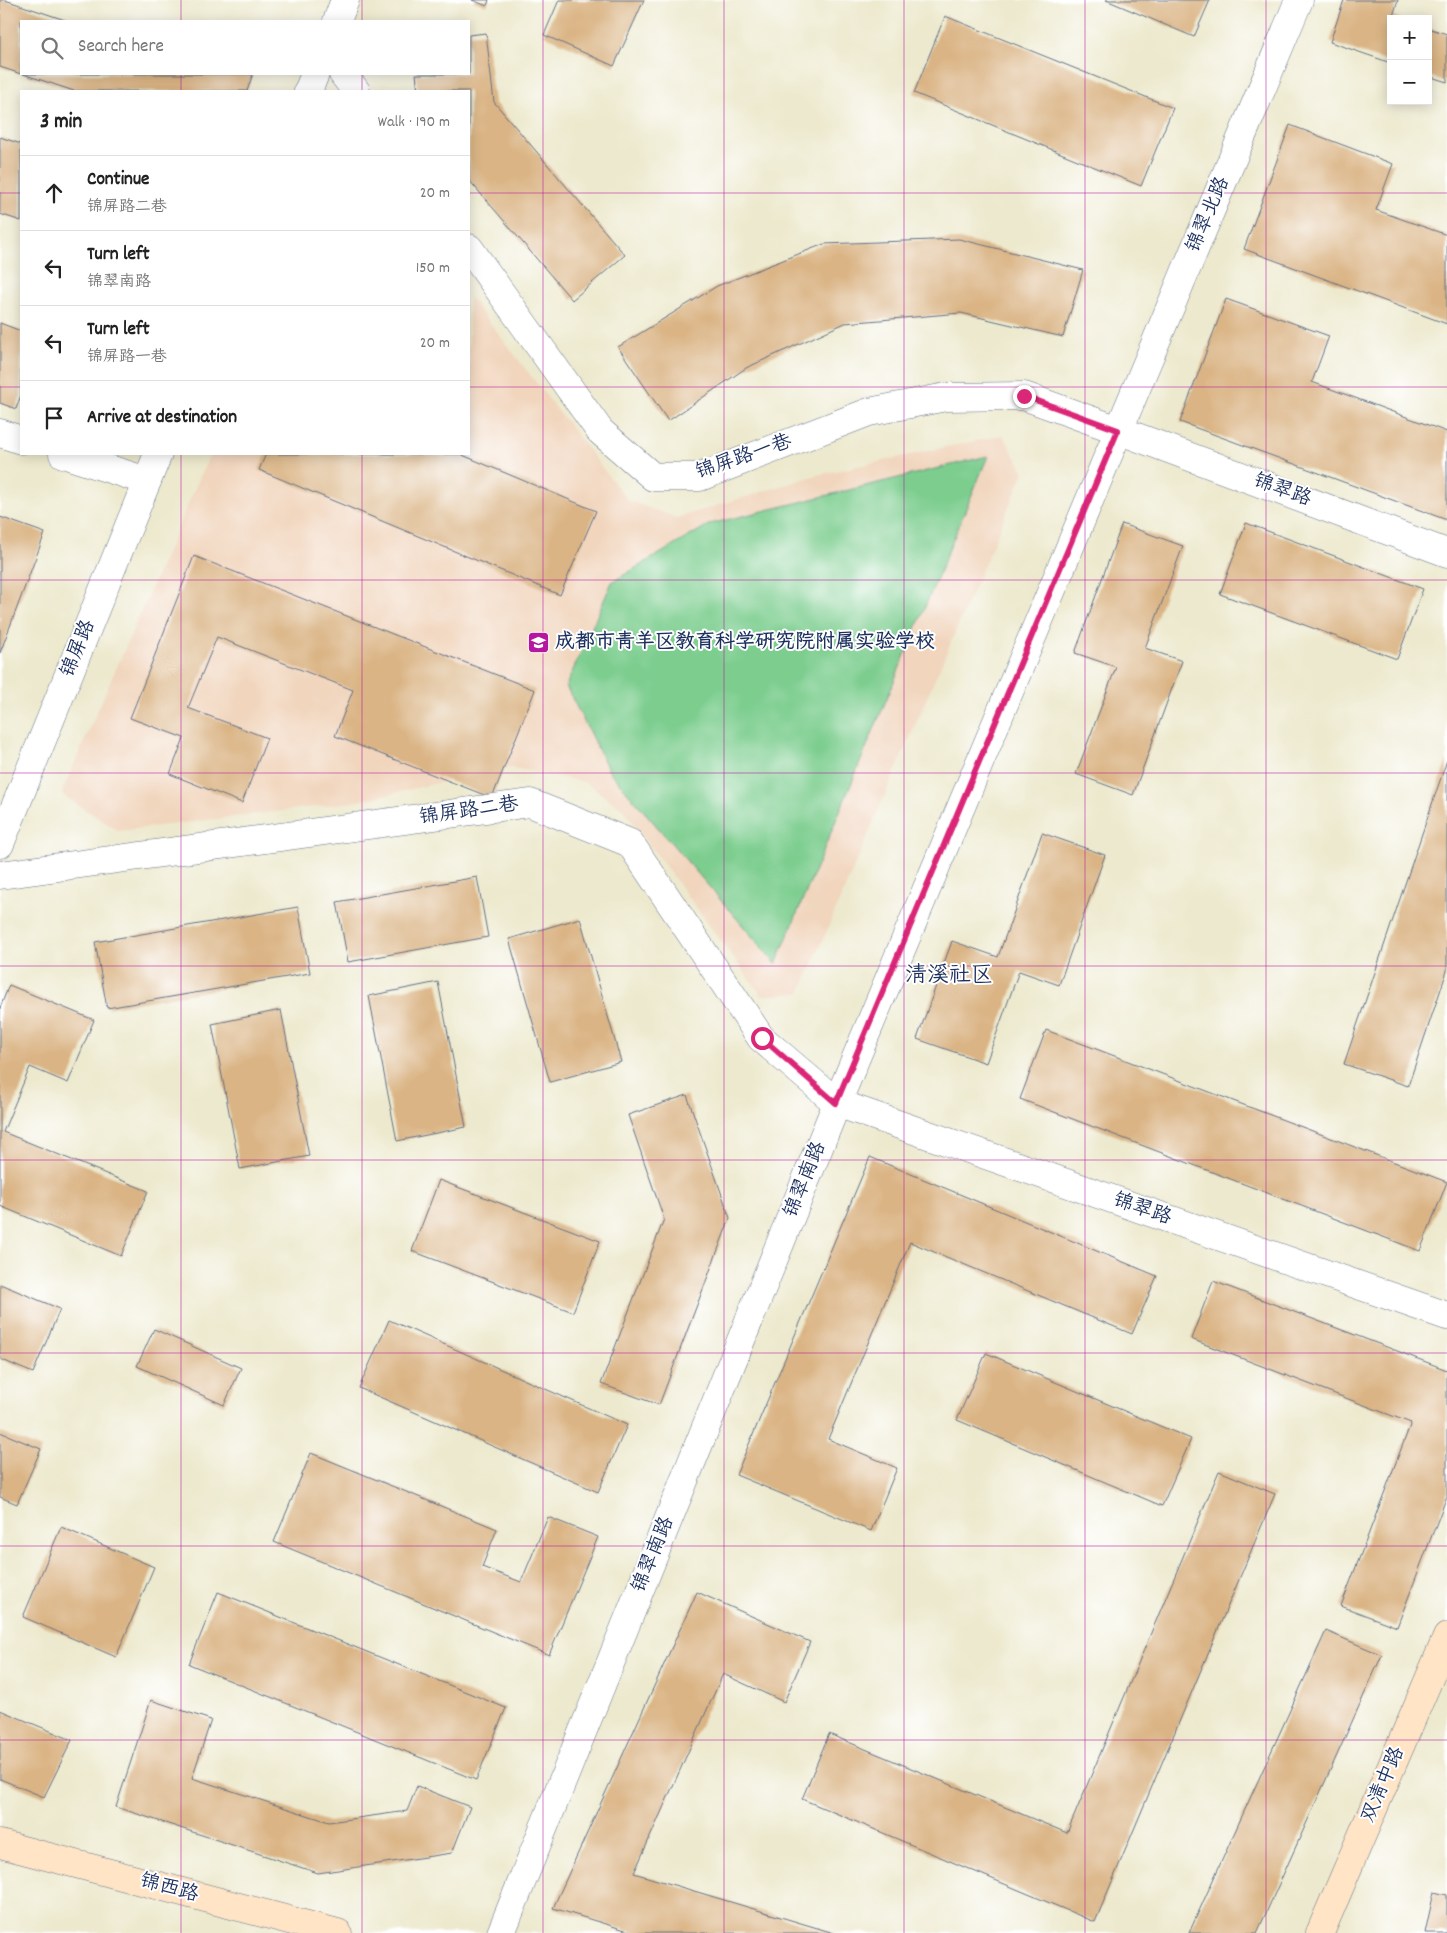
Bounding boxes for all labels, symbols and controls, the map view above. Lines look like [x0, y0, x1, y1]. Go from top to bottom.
map controls [1387, 15, 1432, 105]
button: + [1387, 15, 1432, 60]
search box [20, 20, 470, 75]
icon: search [38, 34, 66, 62]
text: Search here [78, 34, 164, 61]
button: − [1387, 60, 1432, 105]
text: 3 min [40, 108, 82, 138]
text: Walk · 190 m [378, 111, 450, 134]
text: Continue [87, 167, 149, 194]
street label: 锦翠北路 [1180, 172, 1238, 257]
icon: ahead [40, 179, 68, 207]
text: 20 m [420, 182, 450, 205]
text: 锦屏路二巷 [87, 196, 167, 219]
text: Turn left [87, 242, 150, 269]
icon: left [40, 254, 68, 282]
text: 150 m [416, 257, 450, 280]
text: 锦翠南路 [87, 271, 151, 294]
text: Turn left [87, 317, 150, 344]
icon: left [40, 329, 68, 357]
text: 20 m [420, 332, 450, 355]
text: 锦屏路一巷 [87, 346, 167, 369]
route end [1013, 385, 1036, 408]
icon: arrive [40, 404, 68, 432]
text: Arrive at destination [87, 405, 237, 432]
street label: 锦屏路一巷 [692, 428, 797, 488]
street label: 锦翠路 [1249, 468, 1316, 515]
street label: 锦屏路 [55, 615, 104, 682]
place label: 成都市青羊区教育科学研究院附属实验学校 [555, 629, 935, 657]
school or university icon: 成都市青羊区教育科学研究院附属实验学校 [527, 631, 551, 655]
street label: 锦屏路二巷 [418, 791, 521, 833]
district label: 清溪社区 [905, 961, 993, 992]
route start [751, 1027, 774, 1050]
street label: 锦翠南路 [778, 1137, 834, 1222]
street label: 锦翠路 [1109, 1187, 1176, 1233]
street label: 锦翠南路 [626, 1512, 682, 1597]
street label: 双清中路 [1355, 1742, 1413, 1827]
street label: 锦西路 [136, 1868, 203, 1911]

